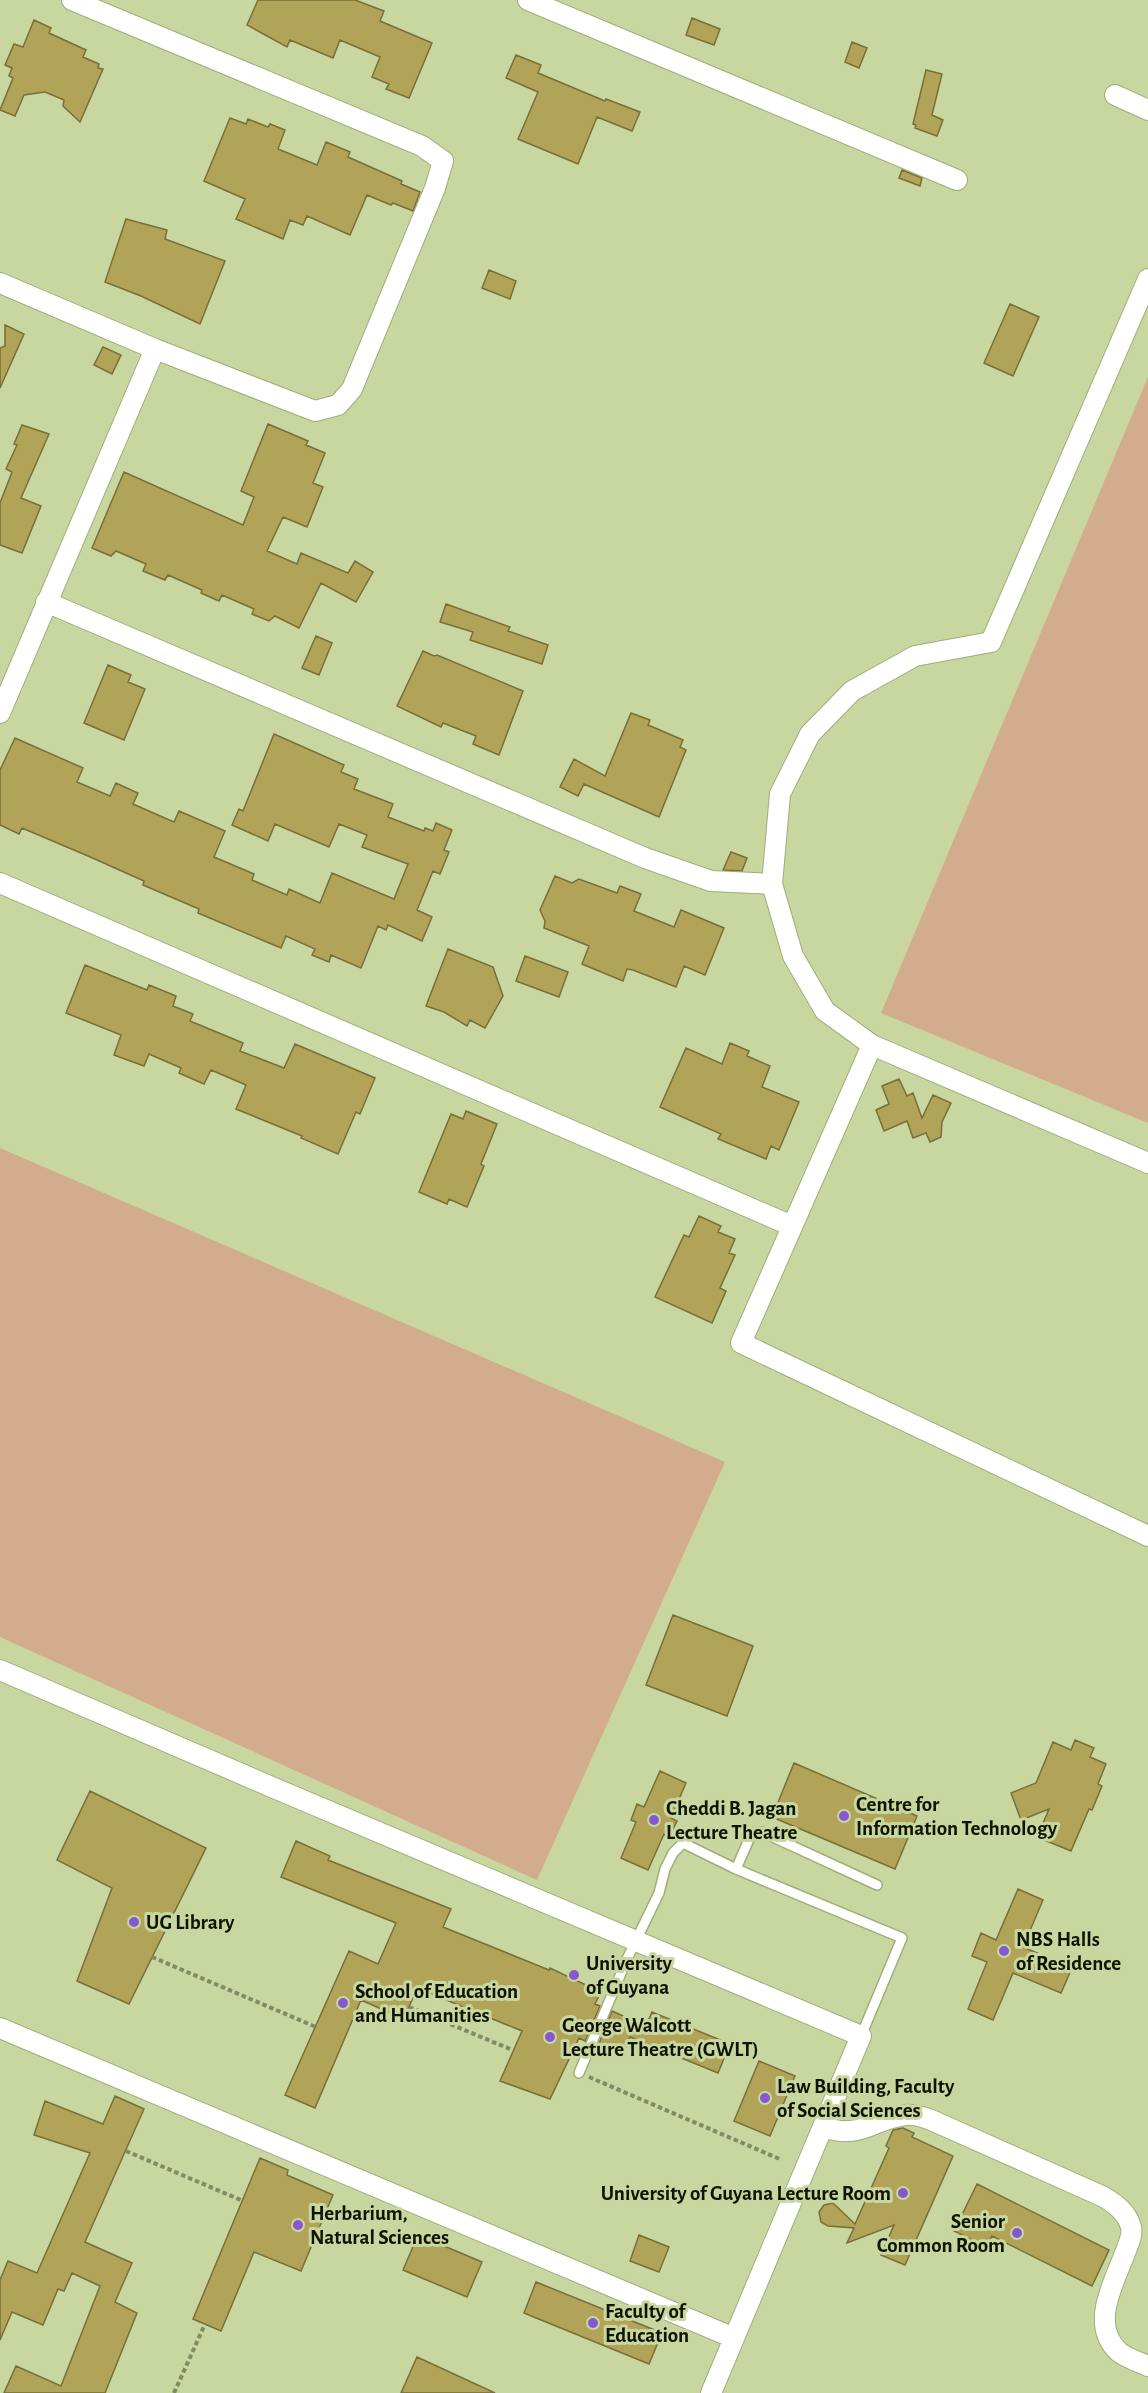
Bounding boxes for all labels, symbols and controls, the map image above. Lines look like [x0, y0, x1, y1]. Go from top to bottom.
place label: Centre for Information Technology [856, 1794, 1058, 1839]
place label: Cheddi B. Jagan Lecture Theatre [666, 1798, 798, 1843]
marker: Centre for Information Technology [837, 1809, 851, 1823]
marker: Cheddi B. Jagan Lecture Theatre [647, 1813, 661, 1827]
place label: UG Library [146, 1912, 235, 1933]
marker: UG Library [127, 1915, 141, 1929]
place label: NBS Halls of Residence [1016, 1929, 1121, 1974]
marker: NBS Halls of Residence [997, 1944, 1011, 1958]
place label: University of Guyana [586, 1953, 673, 1998]
marker: University of Guyana [567, 1968, 581, 1982]
place label: School of Education and Humanities [355, 1981, 518, 2026]
marker: School of Education and Humanities [336, 1996, 350, 2010]
place label: George Walcott Lecture Theatre (GWLT) [562, 2015, 759, 2060]
marker: George Walcott Lecture Theatre (GWLT) [543, 2030, 557, 2044]
place label: Law Building, Faculty of Social Sciences [777, 2076, 955, 2121]
marker: Law Building, Faculty of Social Sciences [758, 2091, 772, 2105]
place label: University of Guyana Lecture Room [601, 2183, 891, 2204]
marker: University of Guyana Lecture Room [896, 2186, 910, 2200]
place label: Herbarium, Natural Sciences [310, 2203, 449, 2248]
place label: Senior Common Room [877, 2211, 1006, 2256]
marker: Herbarium, Natural Sciences [291, 2218, 305, 2232]
marker: Senior Common Room [1010, 2226, 1024, 2240]
place label: Faculty of Education [605, 2301, 689, 2346]
marker: Faculty of Education [586, 2316, 600, 2330]

